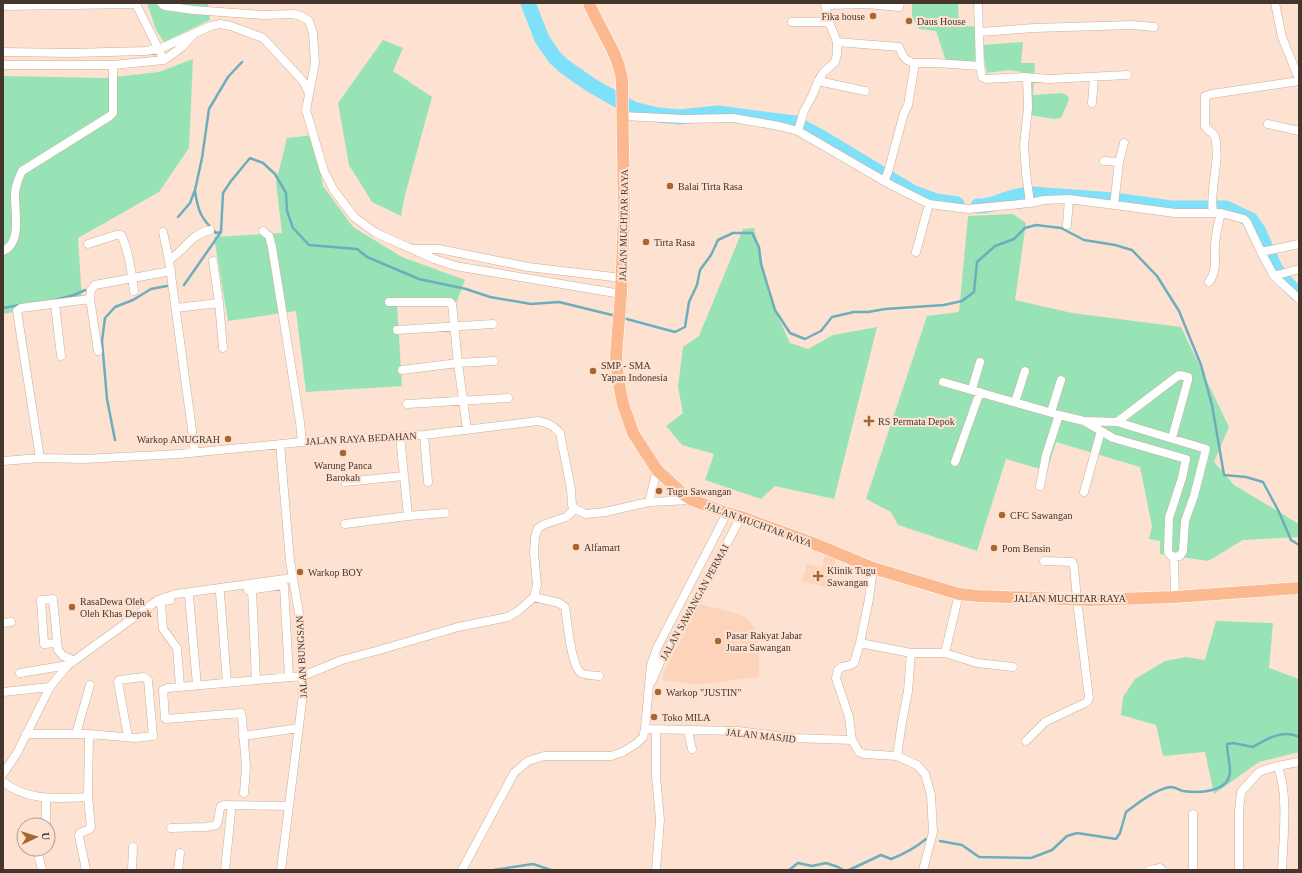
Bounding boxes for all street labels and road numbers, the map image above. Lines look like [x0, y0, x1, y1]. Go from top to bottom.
street label: JALAN MUCHTAR RAYA [617, 168, 630, 281]
street label: JALAN RAYA BEDAHAN [305, 430, 417, 447]
street label: JALAN MUCHTAR RAYA [704, 500, 814, 549]
street label: JALAN SAWANGAN PERMAI [658, 542, 731, 662]
street label: JALAN MUCHTAR RAYA [1014, 593, 1127, 604]
street label: JALAN BUNGSAN [294, 615, 309, 698]
street label: JALAN MASJID [725, 726, 796, 745]

